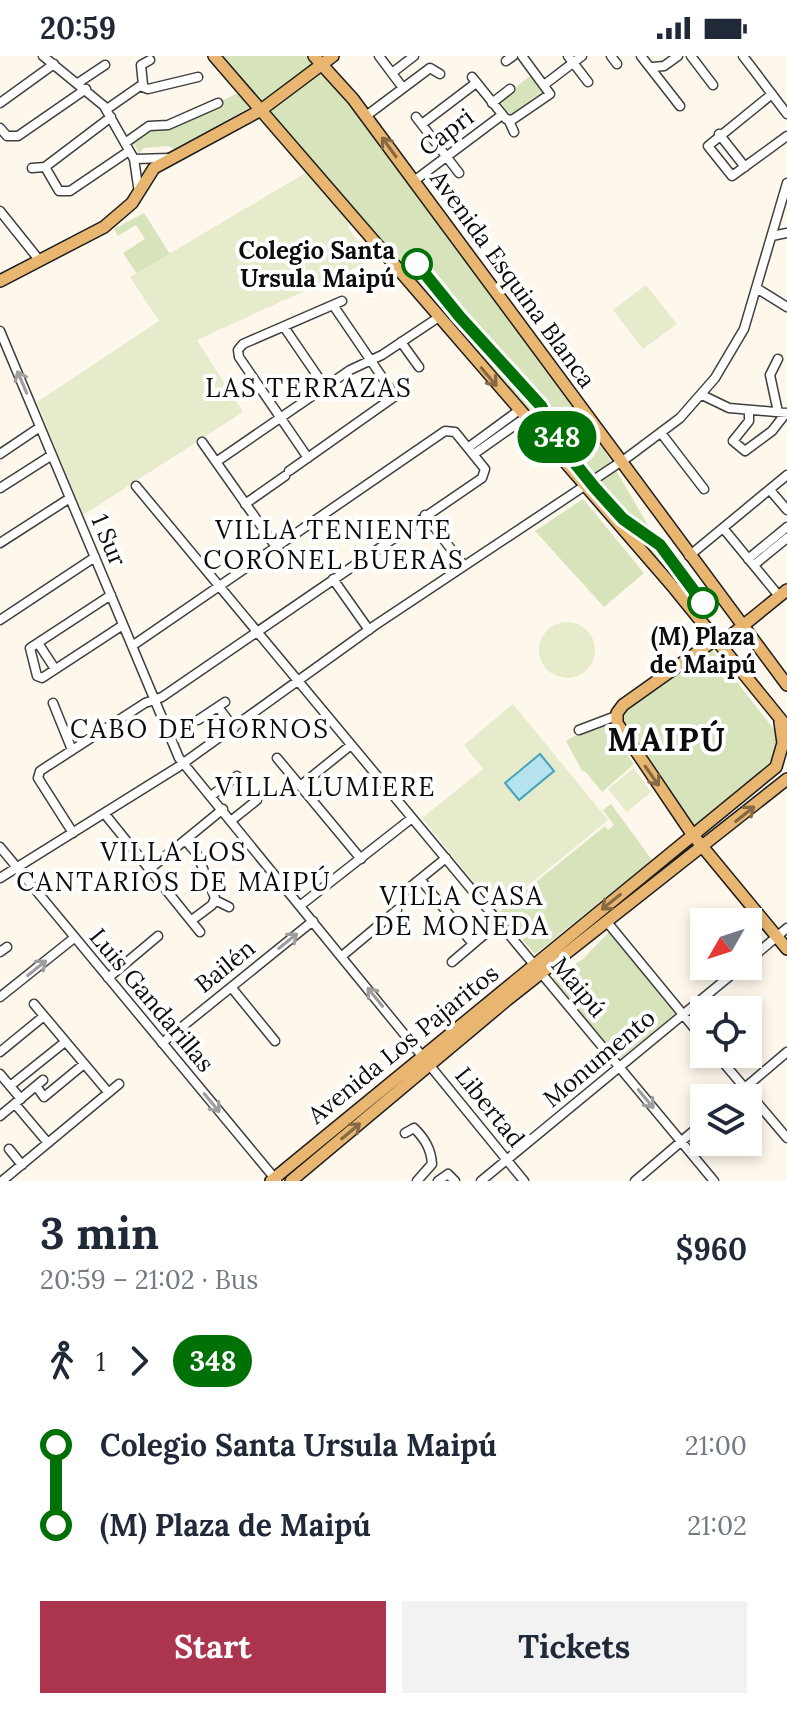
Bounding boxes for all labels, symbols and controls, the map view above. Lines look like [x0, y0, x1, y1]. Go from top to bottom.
text: 20:59 [40, 9, 116, 47]
street label: Capri [412, 101, 480, 163]
one-way arrow [380, 137, 397, 158]
street label: Avenida Esquina Blanca [423, 163, 602, 394]
place label: Colegio Santa Ursula Maipú [238, 235, 395, 294]
marker: Colegio Santa Ursula Maipú [402, 249, 432, 279]
one-way arrow [480, 366, 498, 387]
one-way arrow [13, 370, 28, 395]
district label: LAS TERRAZAS [205, 371, 413, 404]
line badge: 348 [511, 411, 603, 463]
text: 348 [533, 419, 581, 455]
street label: 1 Sur [84, 509, 134, 571]
district label: VILLA TENIENTE CORONEL BUERAS [203, 513, 465, 576]
marker: (M) Plaza de Maipú [688, 588, 718, 618]
place label: (M) Plaza de Maipú [650, 621, 756, 680]
district label: CABO DE HORNOS [70, 712, 330, 745]
district label: MAIPÚ [607, 719, 727, 760]
one-way arrow [644, 764, 660, 786]
district label: VILLA LUMIERE [215, 770, 436, 803]
one-way arrow [734, 805, 755, 823]
district label: VILLA LOS CANTARIOS DE MAIPÚ [16, 835, 332, 898]
district label: VILLA CASA DE MONEDA [374, 879, 550, 942]
one-way arrow [601, 893, 621, 911]
north arrow [690, 908, 762, 980]
map controls [690, 908, 762, 1156]
street label: Luis Gandarillas [83, 922, 221, 1078]
one-way arrow [277, 932, 298, 950]
street label: Bailén [189, 933, 261, 999]
street label: Maipú [545, 950, 613, 1024]
street label: Avenida Los Pajaritos [301, 957, 505, 1131]
one-way arrow [26, 959, 47, 976]
one-way arrow [366, 987, 384, 1008]
button: locate [690, 996, 762, 1068]
street label: Monumento [537, 1002, 661, 1114]
street label: Libertad [448, 1061, 532, 1153]
button: layers [690, 1084, 762, 1156]
one-way arrow [637, 1088, 655, 1109]
one-way arrow [203, 1092, 221, 1112]
one-way arrow [340, 1122, 361, 1140]
text: 3 min [40, 1205, 159, 1261]
text: $960 [676, 1230, 747, 1268]
text: 20:59 – 21:02 · Bus [40, 1263, 258, 1296]
icon: walk [40, 1339, 84, 1383]
icon: forward [117, 1339, 161, 1383]
text: 348 [189, 1343, 236, 1379]
text: 1 [96, 1345, 105, 1378]
text: Colegio Santa Ursula Maipú [100, 1426, 497, 1464]
text: 21:00 [685, 1429, 747, 1462]
text: (M) Plaza de Maipú [100, 1506, 371, 1544]
text: 21:02 [687, 1509, 747, 1542]
button: Start [40, 1601, 386, 1693]
button: Tickets [402, 1601, 747, 1693]

